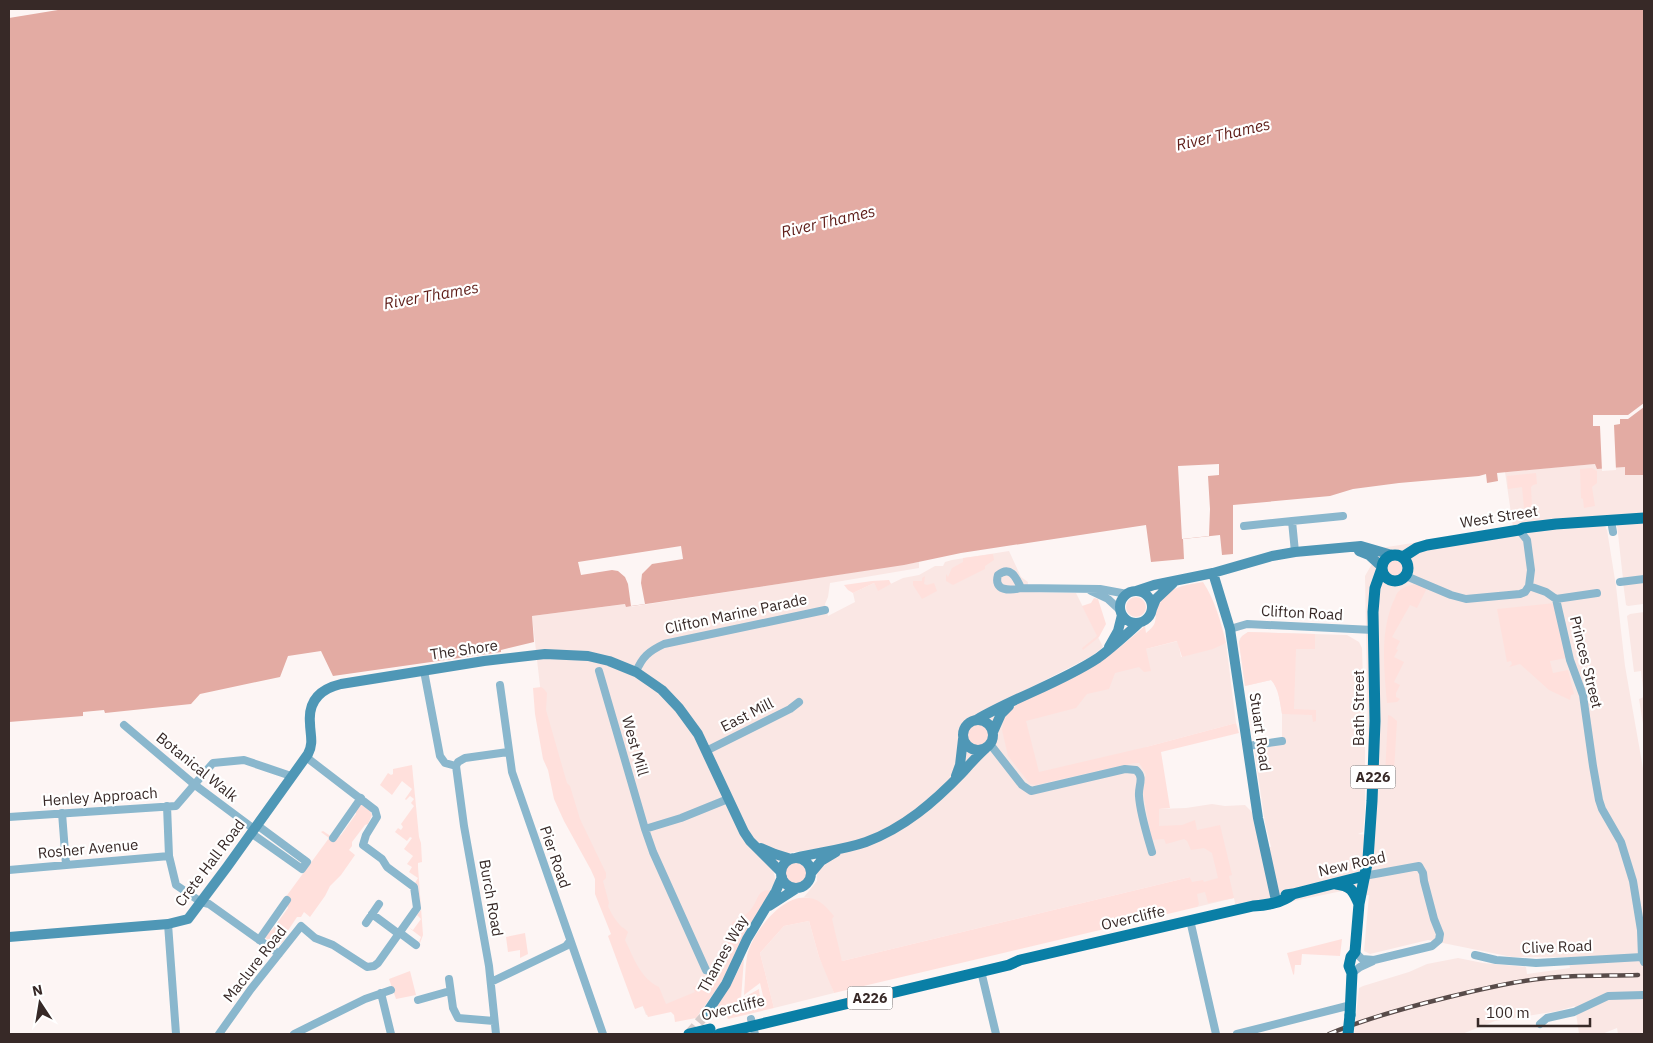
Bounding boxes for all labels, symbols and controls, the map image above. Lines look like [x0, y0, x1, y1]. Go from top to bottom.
water label: River Thames [1174, 113, 1272, 155]
water label: River Thames [779, 200, 877, 242]
water label: River Thames [382, 277, 480, 313]
street label: West Street [1459, 501, 1539, 532]
street label: Clifton Marine Parade [663, 589, 809, 638]
street label: Clifton Road [1261, 601, 1344, 624]
street label: Princes Street [1566, 614, 1607, 710]
street label: The Shore [429, 635, 499, 664]
street label: Bath Street [1349, 670, 1368, 746]
street label: Stuart Road [1246, 691, 1275, 773]
street label: East Mill [717, 693, 776, 736]
street label: West Mill [618, 714, 653, 778]
street label: Botanical Walk [152, 728, 242, 806]
road number: A226 [1350, 766, 1396, 789]
street label: Henley Approach [42, 783, 158, 810]
street label: Crete Hall Road [171, 815, 249, 910]
street label: Pier Road [536, 823, 575, 890]
street label: Rosher Avenue [37, 835, 139, 862]
street label: New Road [1316, 847, 1387, 880]
street label: Burch Road [475, 858, 508, 938]
street label: Overcliffe [1099, 901, 1167, 934]
street label: Thames Way [693, 911, 752, 996]
street label: Maclure Road [219, 922, 290, 1006]
street label: Clive Road [1521, 936, 1593, 957]
north arrow [15, 978, 65, 1028]
text: N [30, 980, 44, 1000]
road number: A226 [848, 986, 892, 1010]
street label: Overcliffe [699, 990, 767, 1025]
scale bar [1478, 996, 1590, 1028]
text: 100 m [1486, 1003, 1530, 1022]

